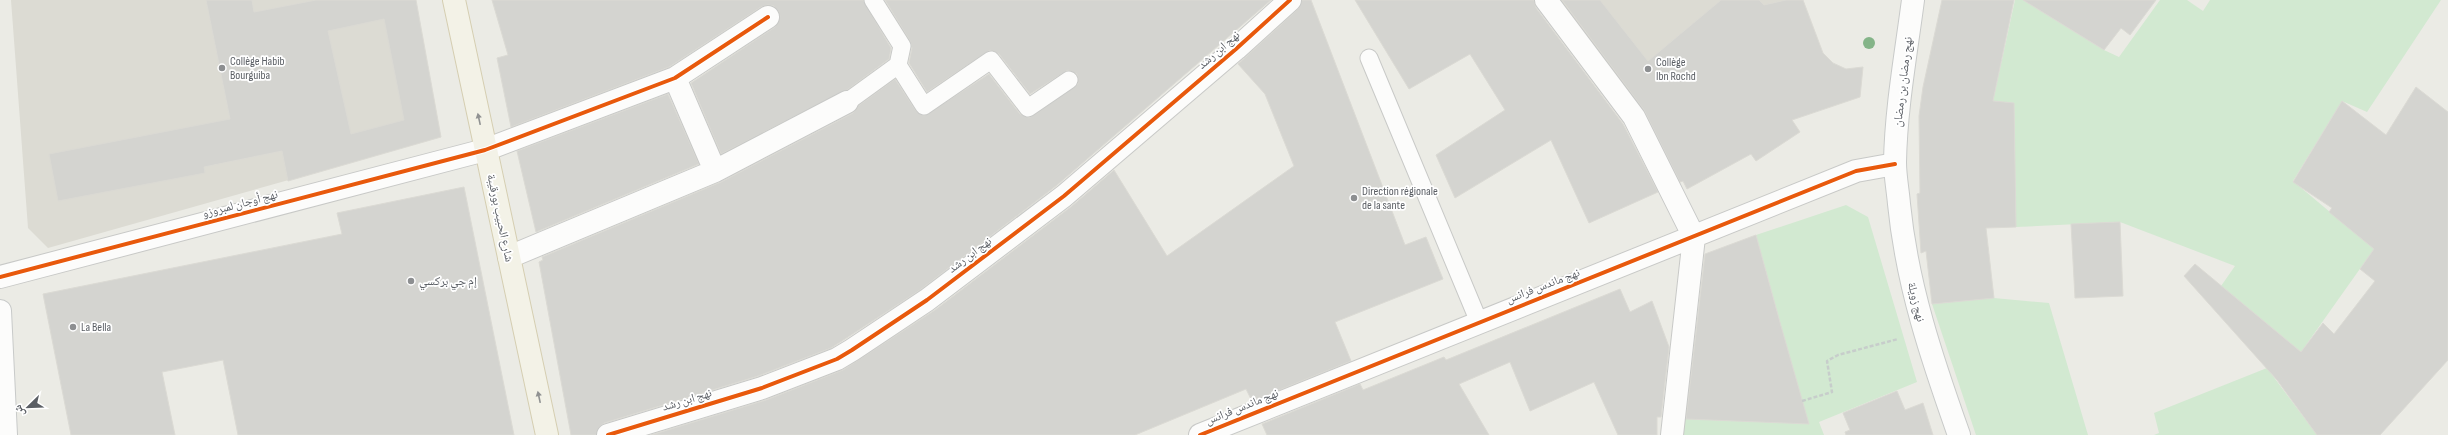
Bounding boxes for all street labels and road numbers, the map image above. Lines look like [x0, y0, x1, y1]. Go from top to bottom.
street label: نهج ابن رشد [1195, 28, 1243, 72]
street label: نهج رمضان بن رمضان [1890, 36, 1916, 128]
street label: شارع الحبيب بورقيبة [483, 173, 517, 263]
street label: نهج أوجان لمبروزو [201, 187, 279, 221]
street label: نهج ابن رشد [945, 234, 995, 276]
street label: نهج ماندس فرانس [1504, 265, 1582, 307]
street label: نهج زويلة [1904, 281, 1928, 323]
street label: نهج ابن رشد [660, 385, 714, 415]
street label: نهج ماندس فرانس [1203, 386, 1281, 428]

